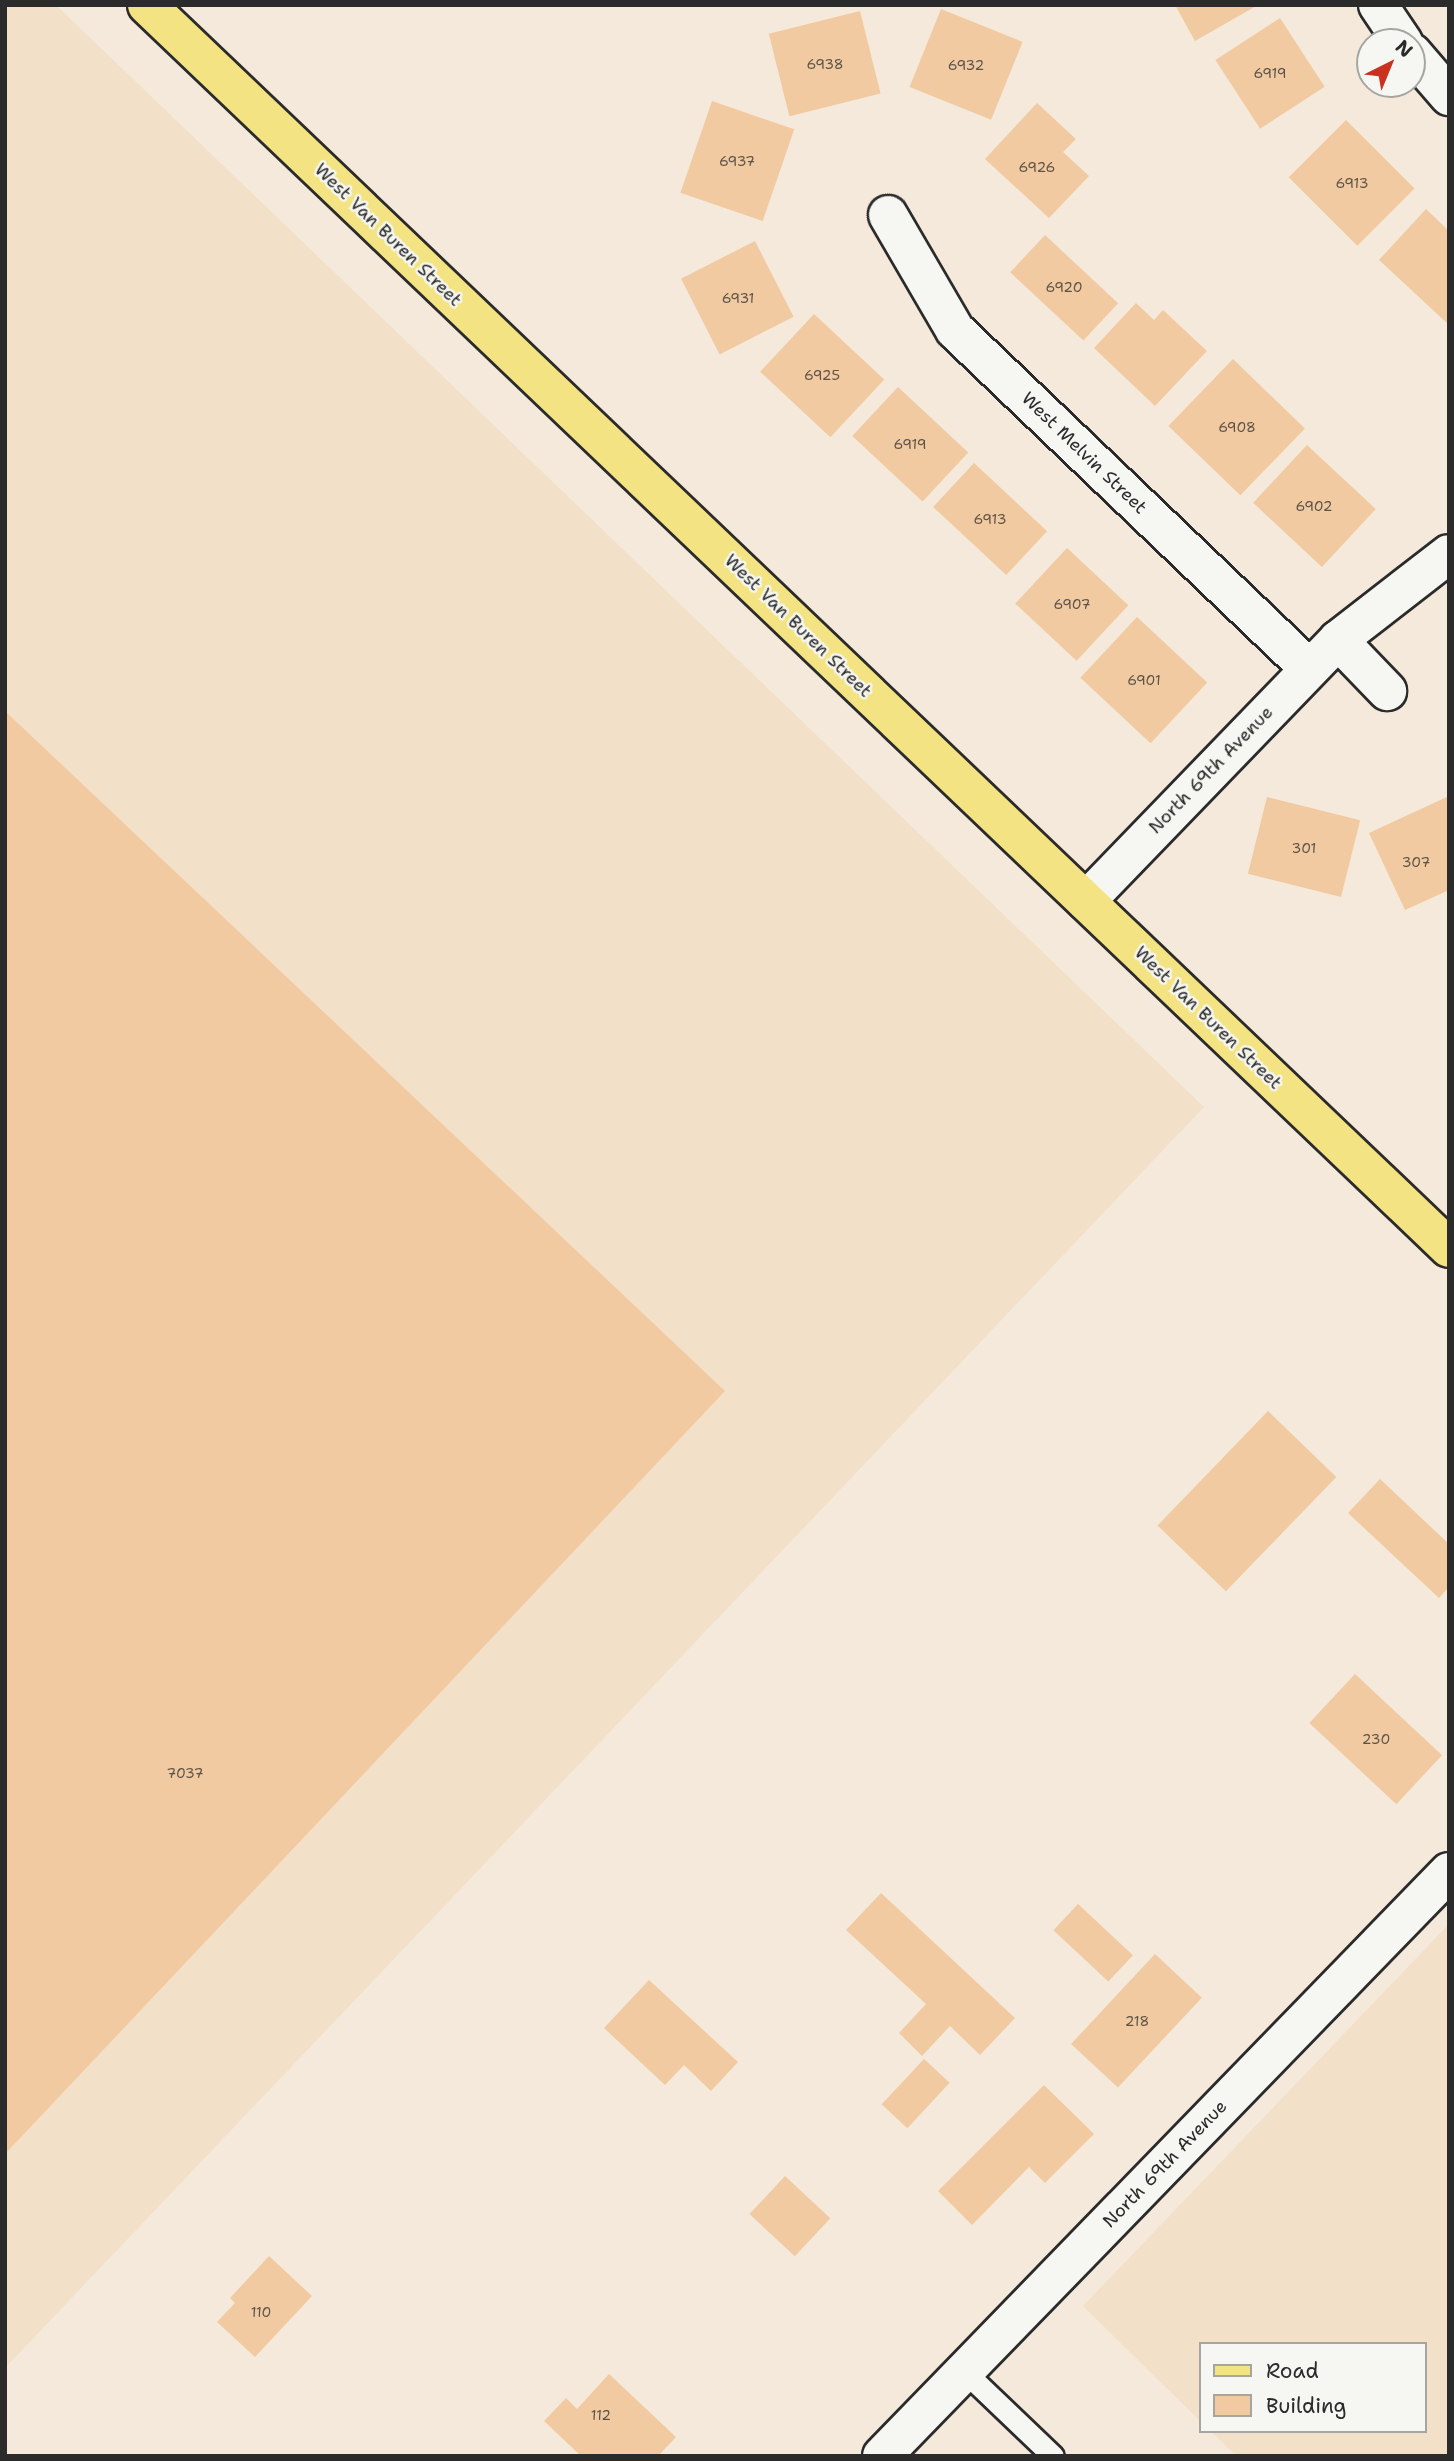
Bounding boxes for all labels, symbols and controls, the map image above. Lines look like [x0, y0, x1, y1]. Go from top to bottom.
north arrow [1356, 28, 1426, 98]
text: N [1390, 34, 1418, 63]
house number: 6938 [806, 56, 844, 72]
house number: 6932 [948, 57, 984, 73]
house number: 6919 [1253, 65, 1287, 81]
house number: 6937 [719, 153, 755, 169]
street label: West Van Buren Street [310, 159, 466, 311]
house number: 6926 [1019, 159, 1055, 175]
house number: 6913 [1335, 175, 1369, 191]
house number: 6920 [1046, 279, 1082, 295]
house number: 6931 [722, 290, 754, 306]
house number: 6925 [804, 367, 840, 383]
street label: West Melvin Street [1017, 388, 1151, 518]
house number: 6908 [1218, 419, 1256, 435]
house number: 6919 [893, 436, 927, 452]
house number: 6902 [1295, 498, 1333, 514]
house number: 6913 [973, 511, 1007, 527]
street label: West Van Buren Street [720, 550, 876, 702]
house number: 6907 [1053, 596, 1091, 612]
house number: 6901 [1127, 672, 1161, 688]
street label: North 69th Avenue [1144, 702, 1278, 838]
house number: 301 [1292, 840, 1316, 856]
house number: 307 [1402, 854, 1430, 870]
street label: West Van Buren Street [1130, 942, 1286, 1094]
house number: 230 [1362, 1731, 1390, 1747]
house number: 7037 [167, 1765, 203, 1781]
house number: 218 [1125, 2013, 1149, 2029]
street label: North 69th Avenue [1098, 2096, 1232, 2232]
house number: 110 [251, 2304, 271, 2320]
legend [1198, 2342, 1426, 2433]
text: Road [1266, 2357, 1319, 2385]
text: Building [1266, 2392, 1346, 2420]
house number: 112 [591, 2407, 611, 2423]

